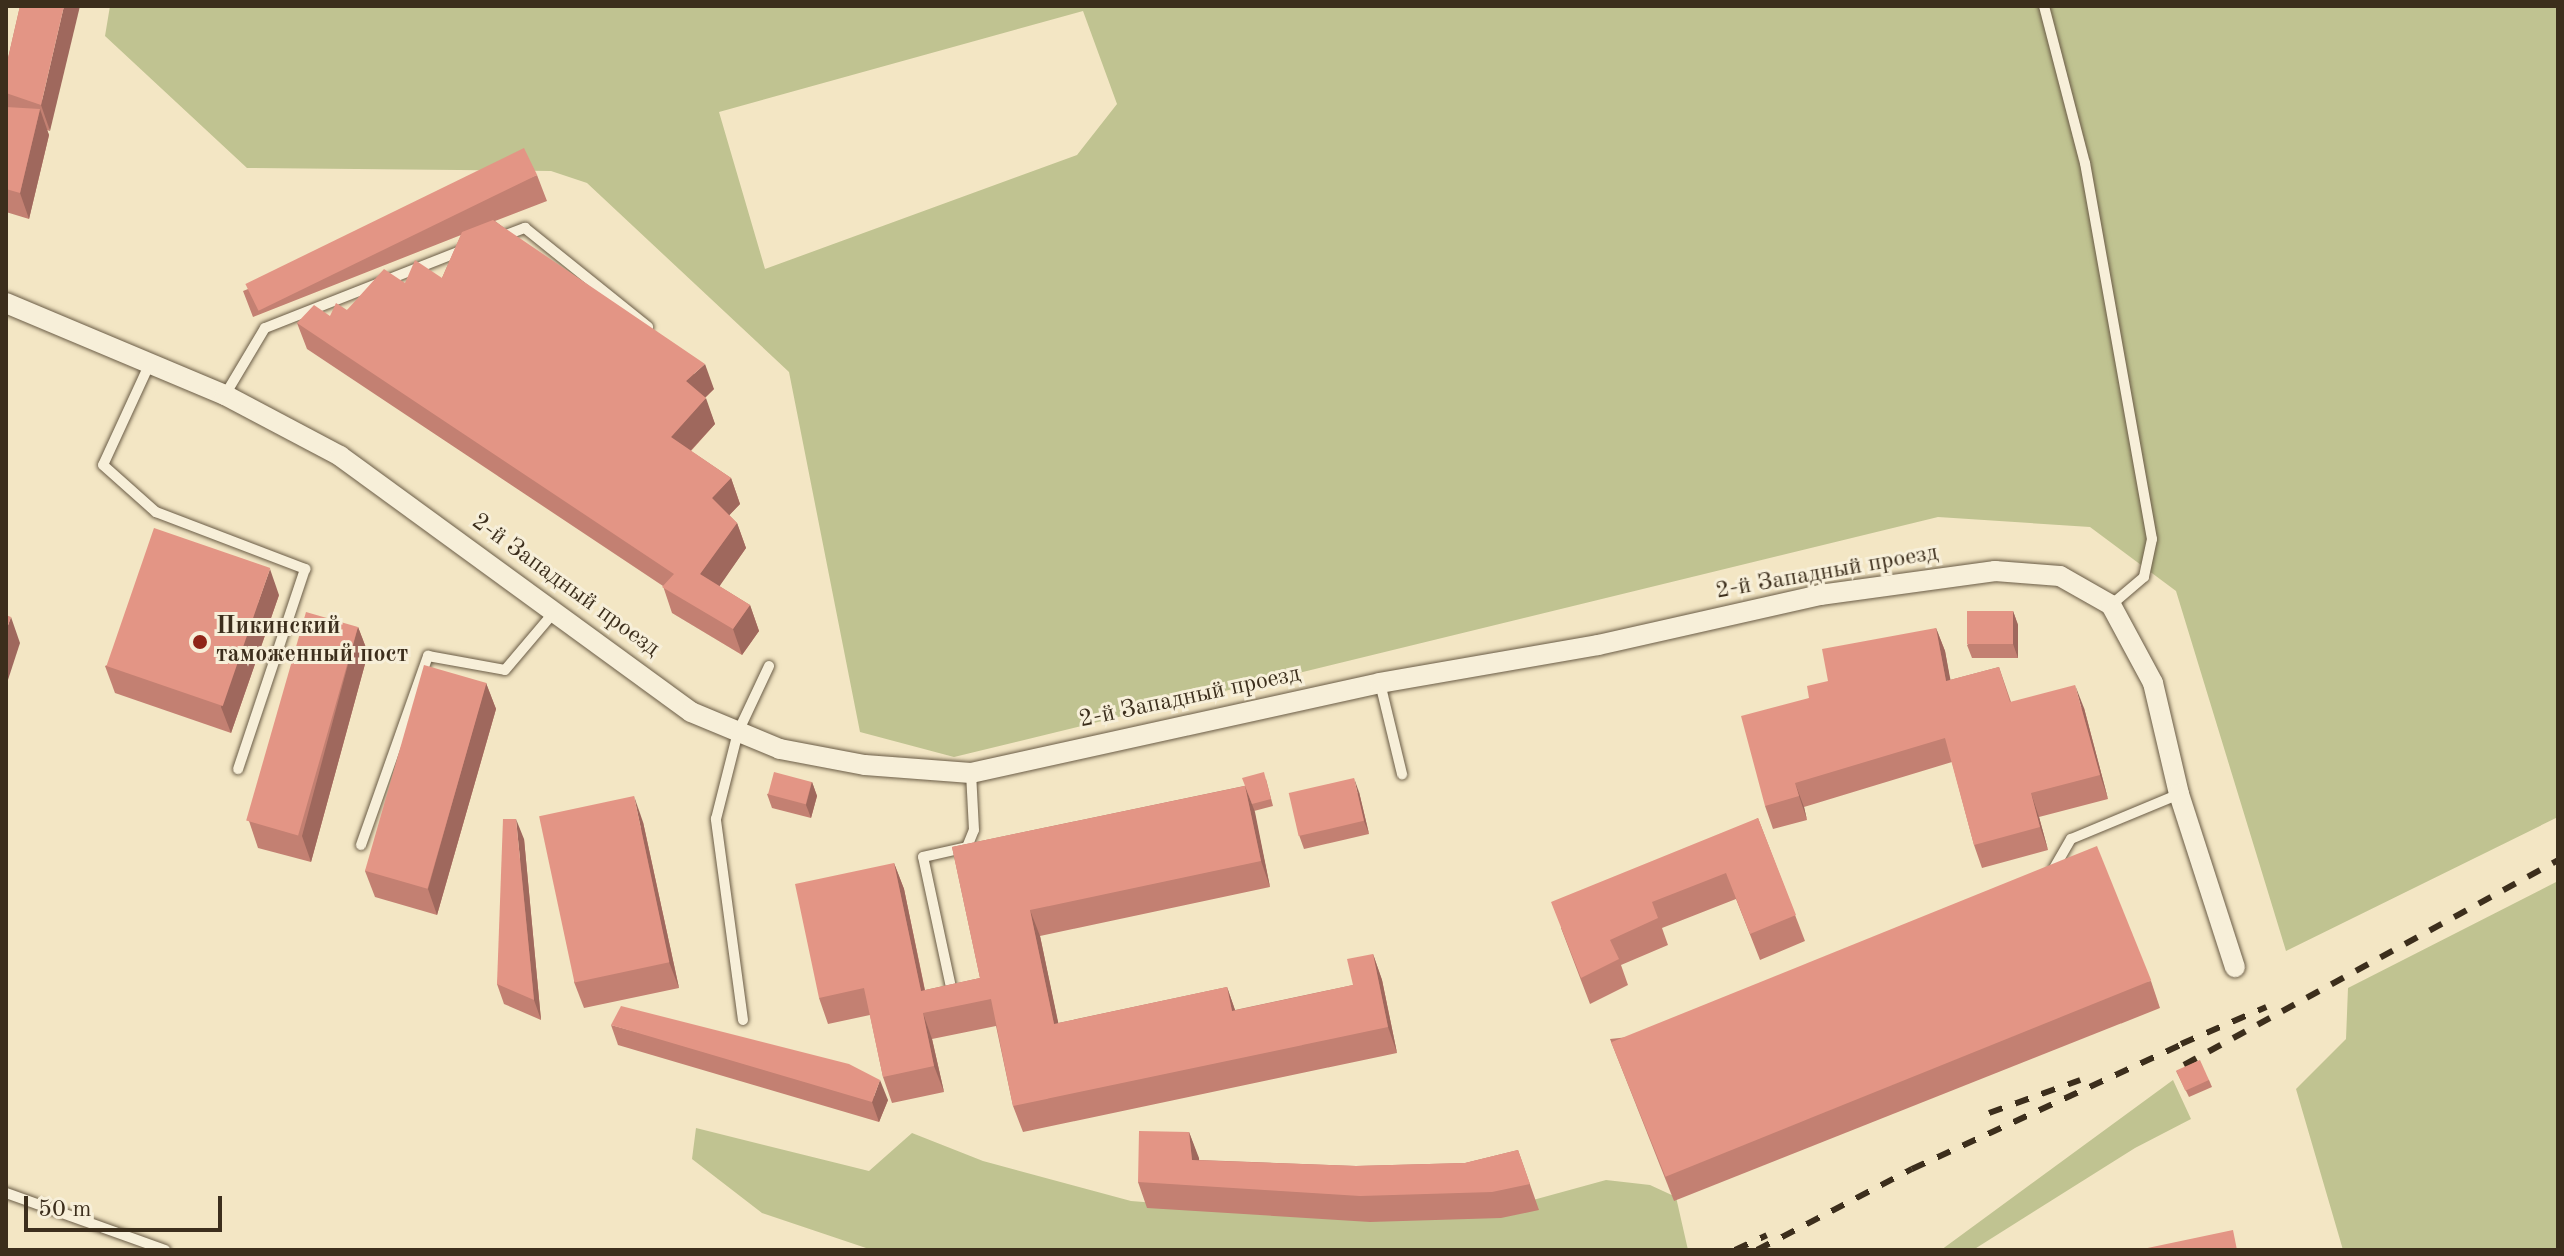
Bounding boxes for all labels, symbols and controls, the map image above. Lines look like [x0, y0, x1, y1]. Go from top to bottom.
street label: 2-й Западный проезд [465, 508, 665, 664]
street label: 2-й Западный проезд [1714, 539, 1940, 607]
place label: Пикинский таможенный пост [216, 614, 408, 670]
marker: Пикинский таможенный пост [191, 633, 209, 651]
street label: 2-й Западный проезд [1077, 660, 1303, 736]
scale bar [28, 1180, 226, 1230]
text: 50 m [38, 1198, 92, 1222]

